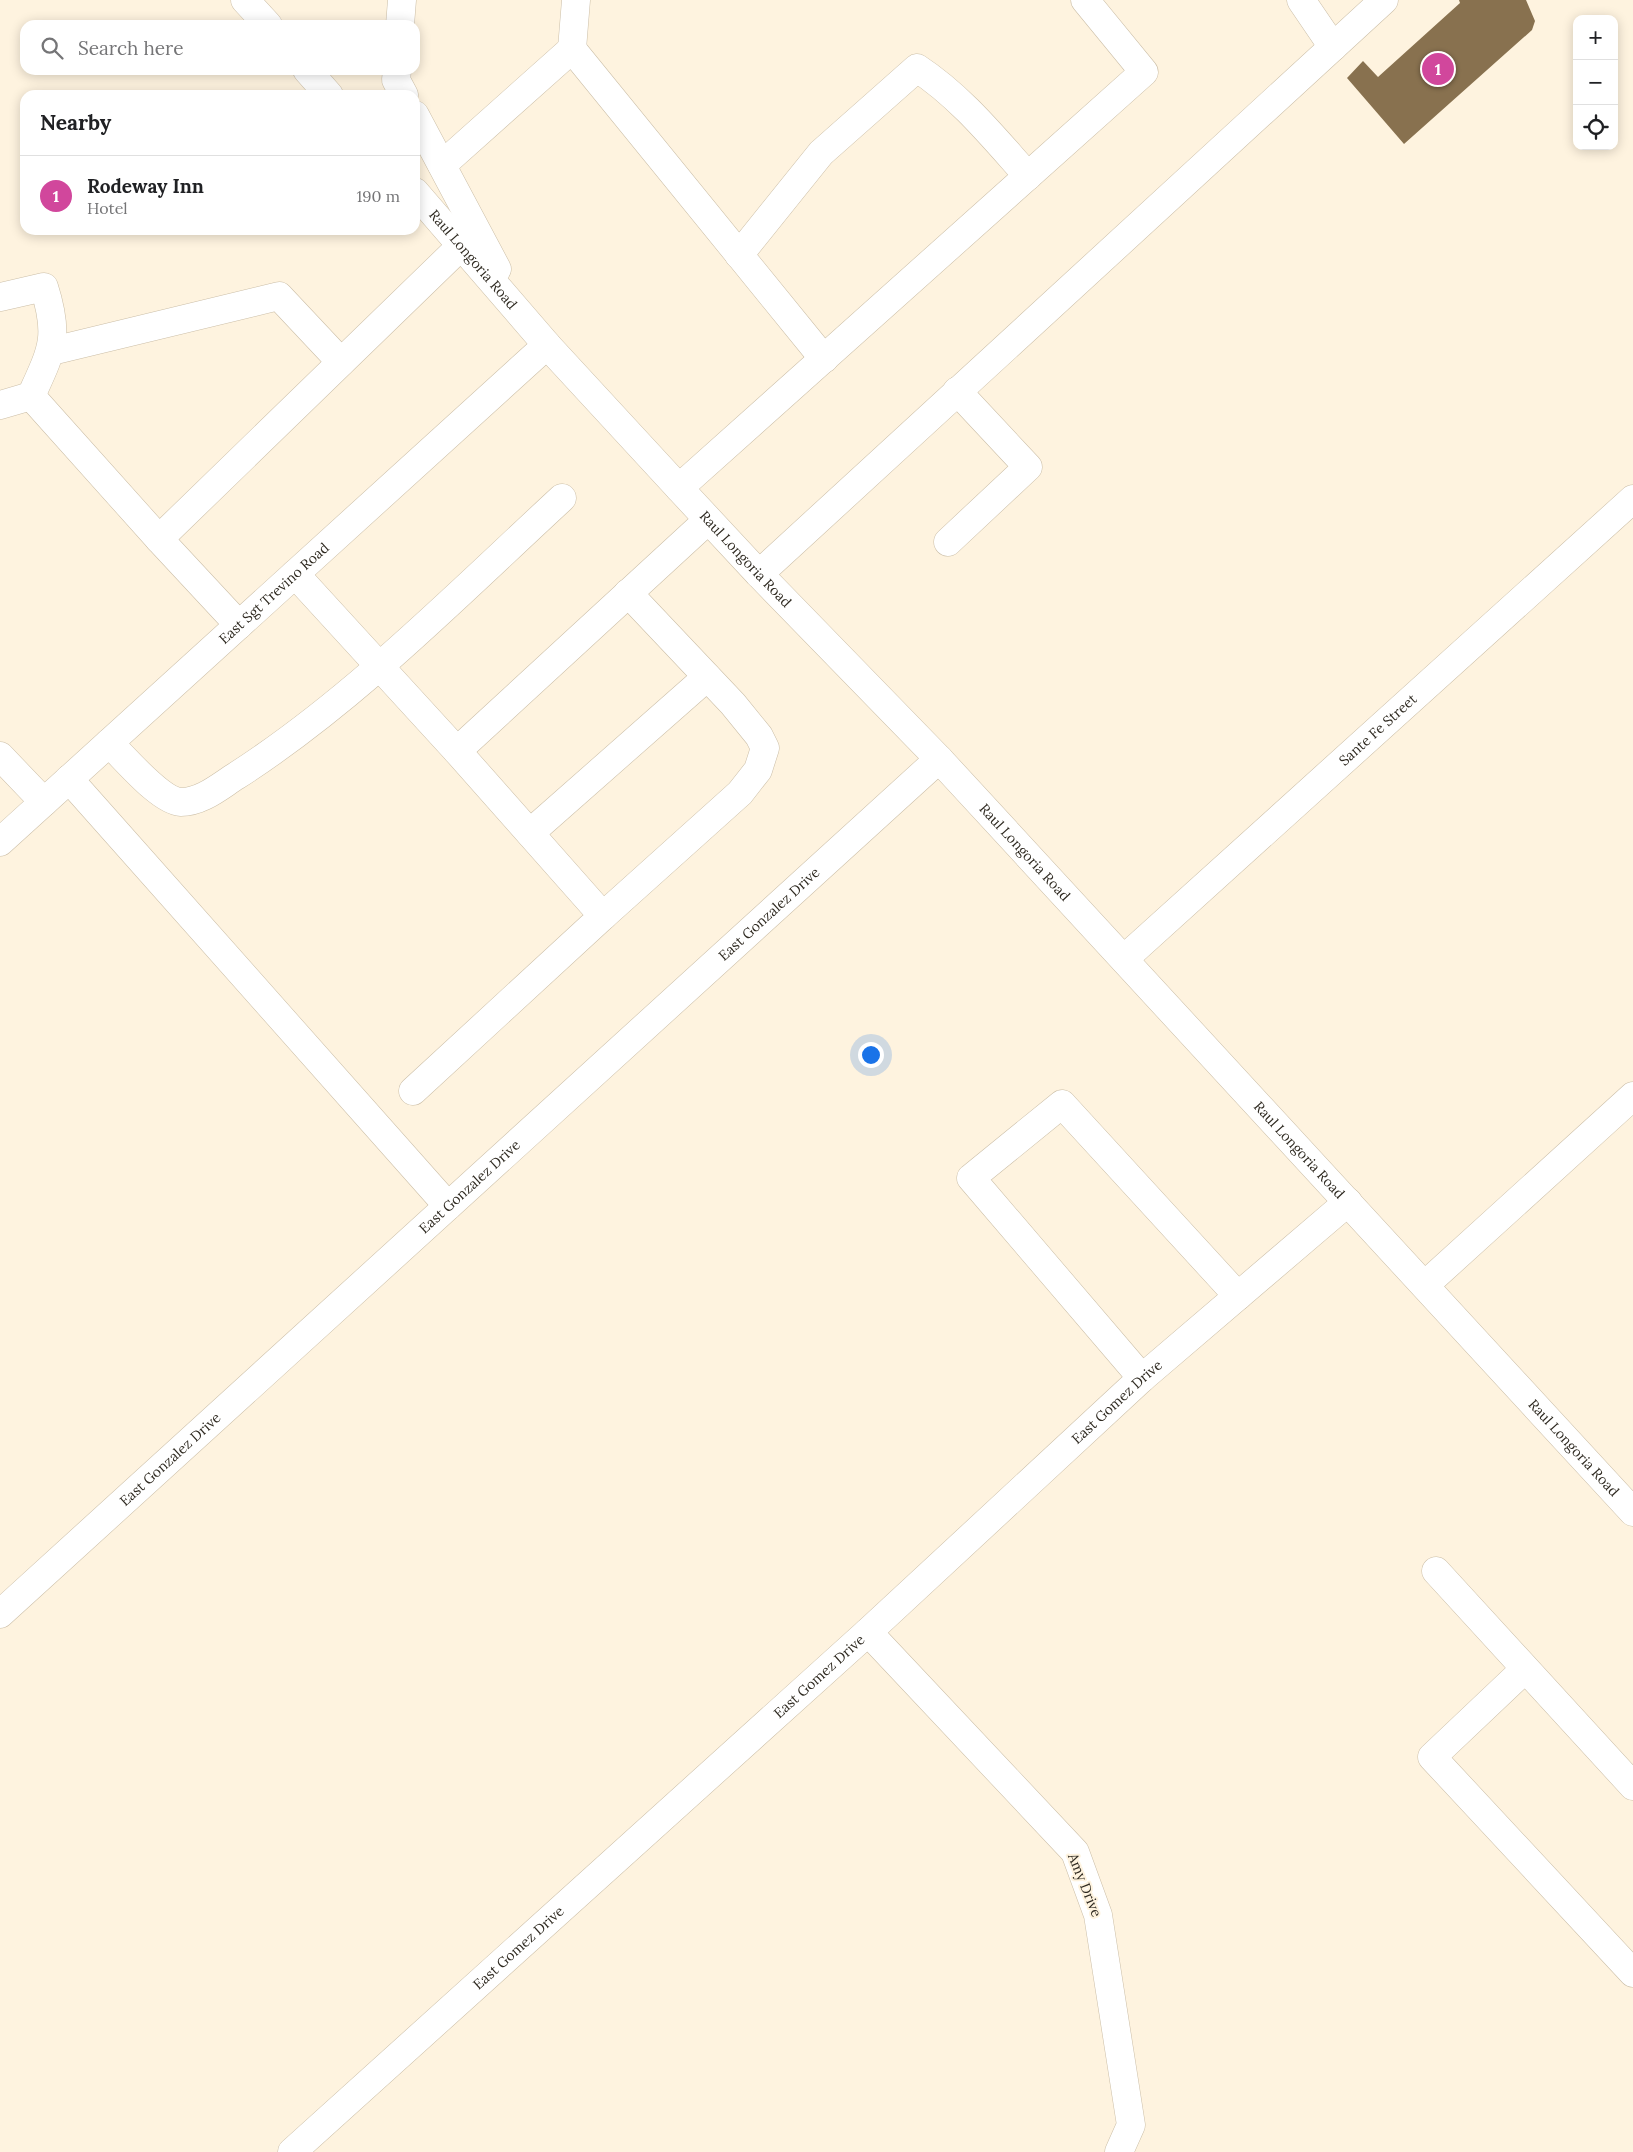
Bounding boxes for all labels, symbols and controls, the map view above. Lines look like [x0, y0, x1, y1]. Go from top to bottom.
map controls [1573, 15, 1618, 150]
button: + [1573, 15, 1618, 60]
search box [20, 20, 420, 75]
icon: search [38, 34, 66, 62]
text: Search here [78, 36, 184, 60]
pin: 1 [1422, 50, 1454, 88]
button: − [1573, 60, 1618, 105]
button: locate [1573, 105, 1618, 150]
text: Nearby [40, 109, 111, 136]
text: Rodeway Inn [87, 174, 204, 198]
text: 1 [53, 186, 59, 206]
text: 190 m [356, 186, 400, 206]
text: Hotel [87, 198, 128, 218]
street label: Raul Longoria Road [425, 206, 521, 313]
street label: Raul Longoria Road [696, 507, 795, 611]
street label: East Sgt Trevino Road [215, 539, 333, 648]
street label: Sante Fe Street [1335, 690, 1421, 769]
street label: Raul Longoria Road [976, 800, 1074, 905]
street label: East Gonzalez Drive [715, 863, 824, 964]
your location [858, 1042, 884, 1068]
street label: Raul Longoria Road [1250, 1098, 1349, 1202]
street label: East Gonzalez Drive [415, 1136, 524, 1237]
street label: East Gomez Drive [1068, 1356, 1166, 1448]
street label: Raul Longoria Road [1525, 1395, 1623, 1500]
street label: East Gonzalez Drive [116, 1408, 225, 1510]
street label: East Gomez Drive [770, 1630, 869, 1722]
street label: Amy Drive [1064, 1850, 1106, 1920]
street label: East Gomez Drive [469, 1902, 568, 1993]

